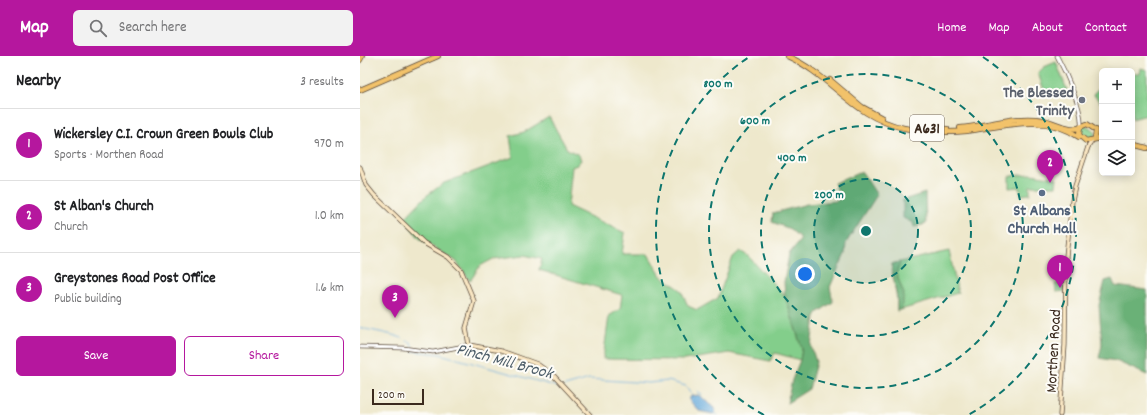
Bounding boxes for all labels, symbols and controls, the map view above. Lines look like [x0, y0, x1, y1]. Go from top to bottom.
search box [73, 10, 353, 46]
text: Map [20, 15, 49, 42]
icon: search [87, 17, 109, 39]
text: Search here [119, 17, 187, 39]
text: Home [937, 18, 966, 38]
text: Map [988, 18, 1010, 38]
text: About [1032, 18, 1063, 38]
text: Contact [1085, 18, 1127, 38]
map controls [1099, 68, 1135, 176]
button: + [1099, 68, 1135, 104]
text: Nearby [16, 70, 60, 94]
text: 3 results [300, 73, 344, 92]
text: 800 m [704, 76, 732, 93]
place label: The Blessed Trinity [1003, 82, 1076, 123]
marker: The Blessed Trinity [1077, 95, 1087, 105]
button: − [1099, 104, 1135, 140]
text: 600 m [740, 113, 770, 130]
road number: A631 [910, 115, 944, 141]
text: Wickersley C.I. Crown Green Bowls Club [54, 124, 273, 146]
text: 1 [28, 135, 30, 154]
text: 970 m [314, 135, 344, 154]
button: layers [1099, 140, 1135, 176]
text: Sports · Morthen Road [54, 146, 164, 165]
text: 400 m [777, 150, 807, 167]
pin: 2 [1037, 150, 1063, 183]
text: 200 m [814, 187, 844, 204]
marker: St Albans Church Hall [1037, 188, 1047, 198]
text: St Alban's Church [54, 196, 154, 218]
place label: St Albans Church Hall [1008, 200, 1077, 241]
text: 2 [26, 207, 32, 226]
text: 1.0 km [315, 207, 344, 226]
text: Church [54, 218, 88, 237]
centre of rings [859, 224, 873, 238]
pin: 1 [1047, 255, 1073, 288]
your location [795, 264, 815, 284]
text: Greystones Road Post Office [54, 268, 216, 290]
text: 3 [26, 279, 32, 298]
text: 1.6 km [315, 279, 344, 298]
pin: 3 [382, 285, 408, 318]
text: Public building [54, 290, 122, 309]
street label: Morthen Road [1041, 309, 1068, 394]
button: Save [16, 336, 176, 376]
button: Share [184, 336, 344, 376]
water label: Pinch Mill Brook [453, 339, 557, 388]
scale bar [372, 387, 424, 406]
text: 200 m [378, 388, 405, 404]

